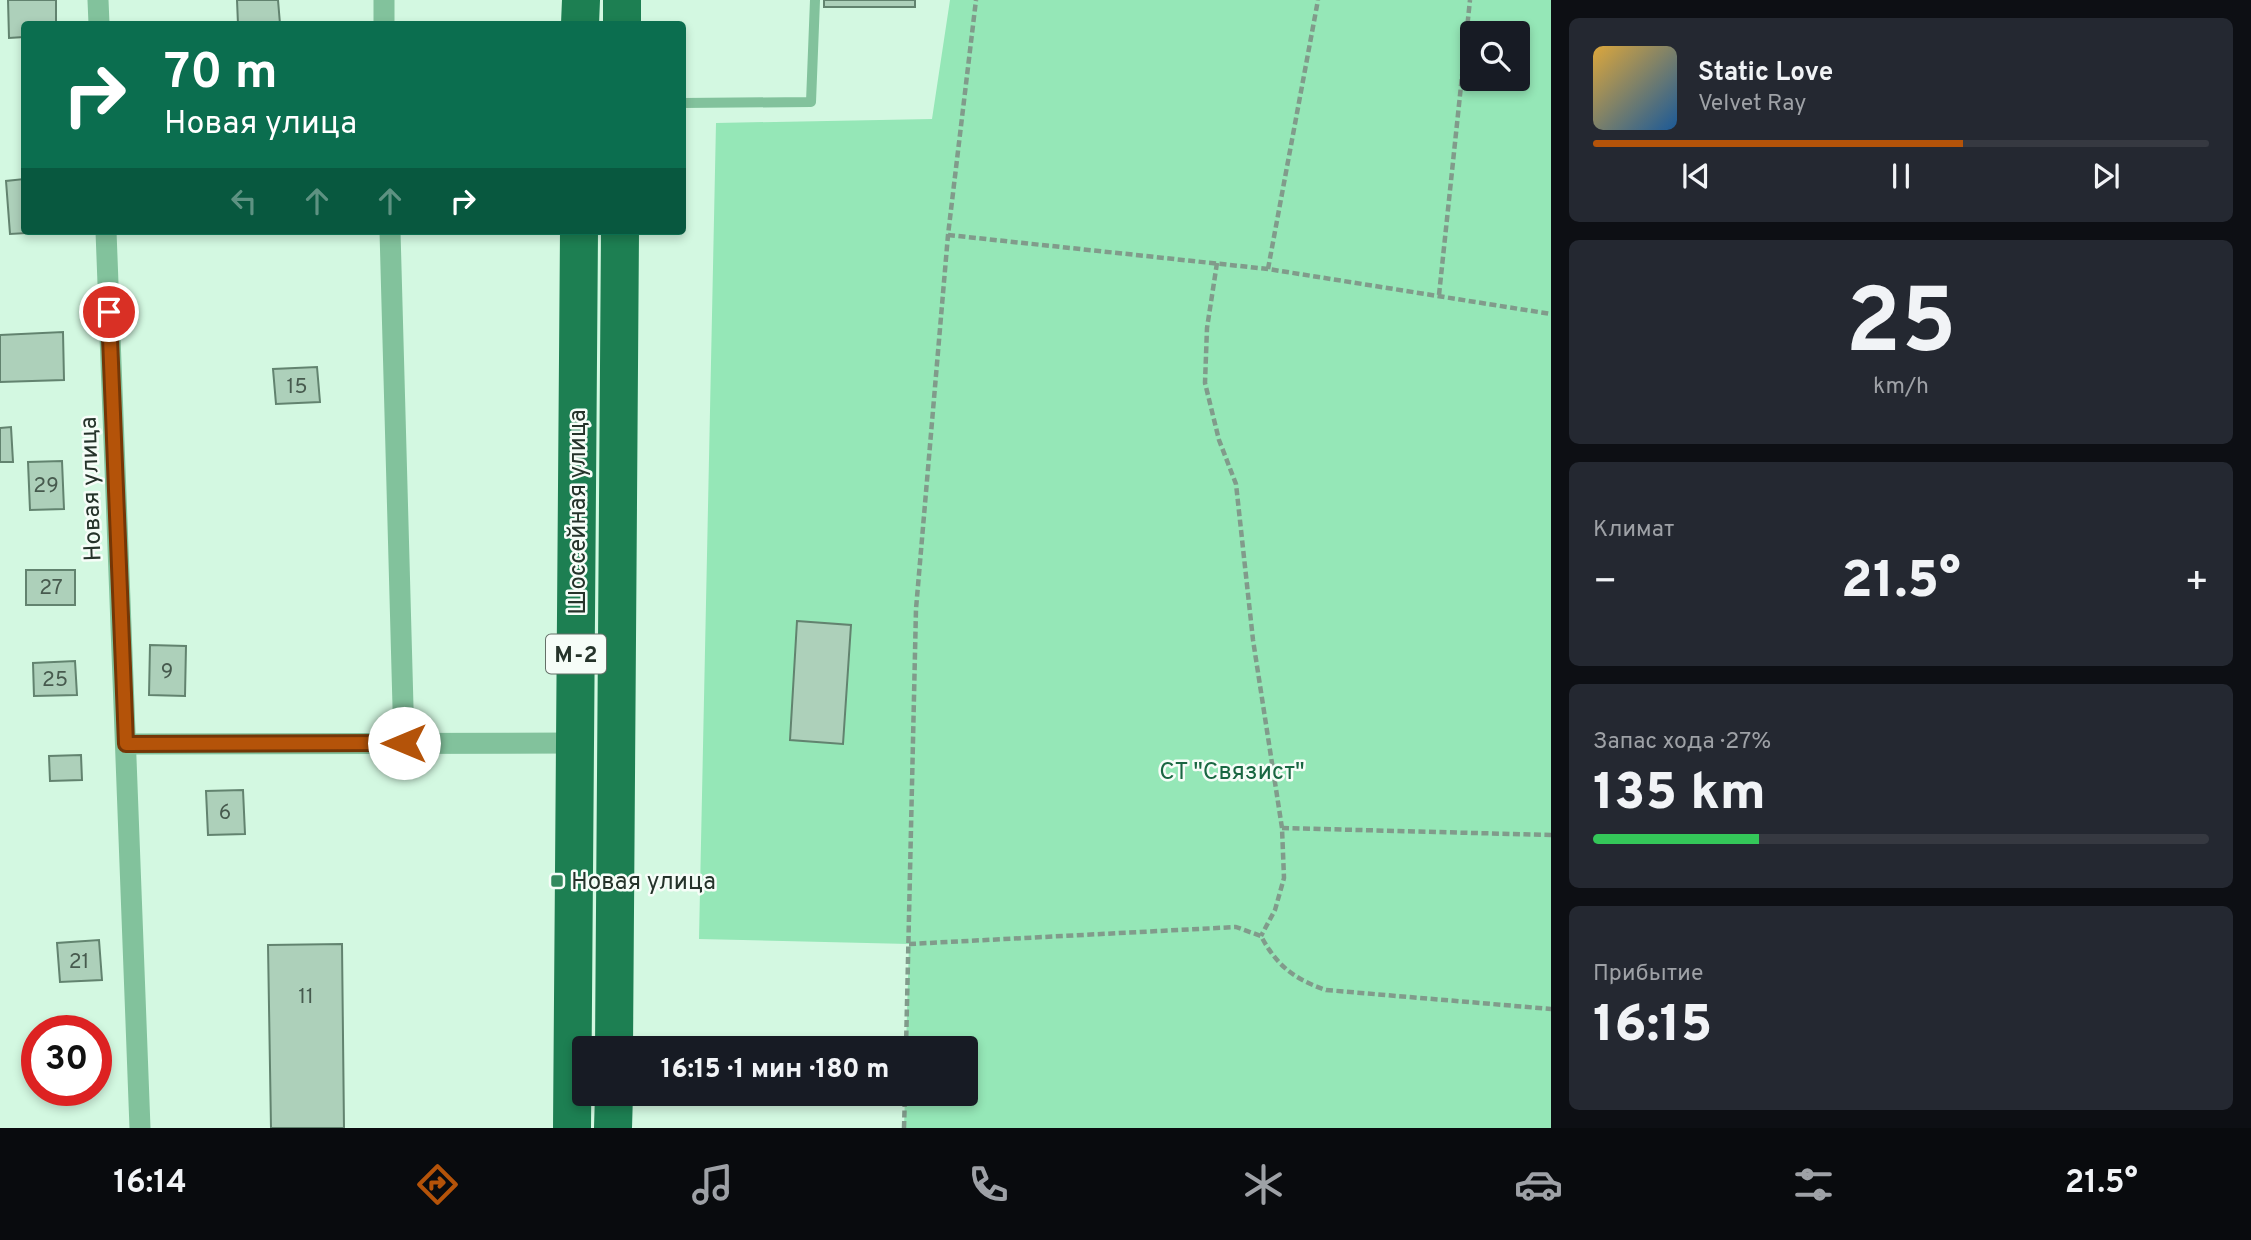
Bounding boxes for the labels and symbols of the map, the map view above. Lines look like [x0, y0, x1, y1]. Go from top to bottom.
pin [79, 282, 139, 342]
house number: 15 [287, 374, 307, 401]
street label: Шоссейная улица [564, 409, 594, 615]
street label: Новая улица [74, 416, 110, 562]
house number: 29 [33, 473, 59, 500]
house number: 27 [39, 575, 63, 602]
road number: М-2 [546, 634, 606, 674]
house number: 9 [161, 659, 173, 686]
house number: 25 [42, 667, 68, 694]
position arrow [367, 706, 441, 780]
park label: СТ "Связист" [1159, 758, 1305, 788]
house number: 6 [219, 800, 231, 827]
place label: Новая улица [571, 868, 716, 898]
marker: Новая улица [549, 873, 565, 889]
house number: 21 [69, 949, 89, 976]
house number: 11 [298, 984, 314, 1011]
speed limit sign: 30 [21, 1015, 112, 1106]

